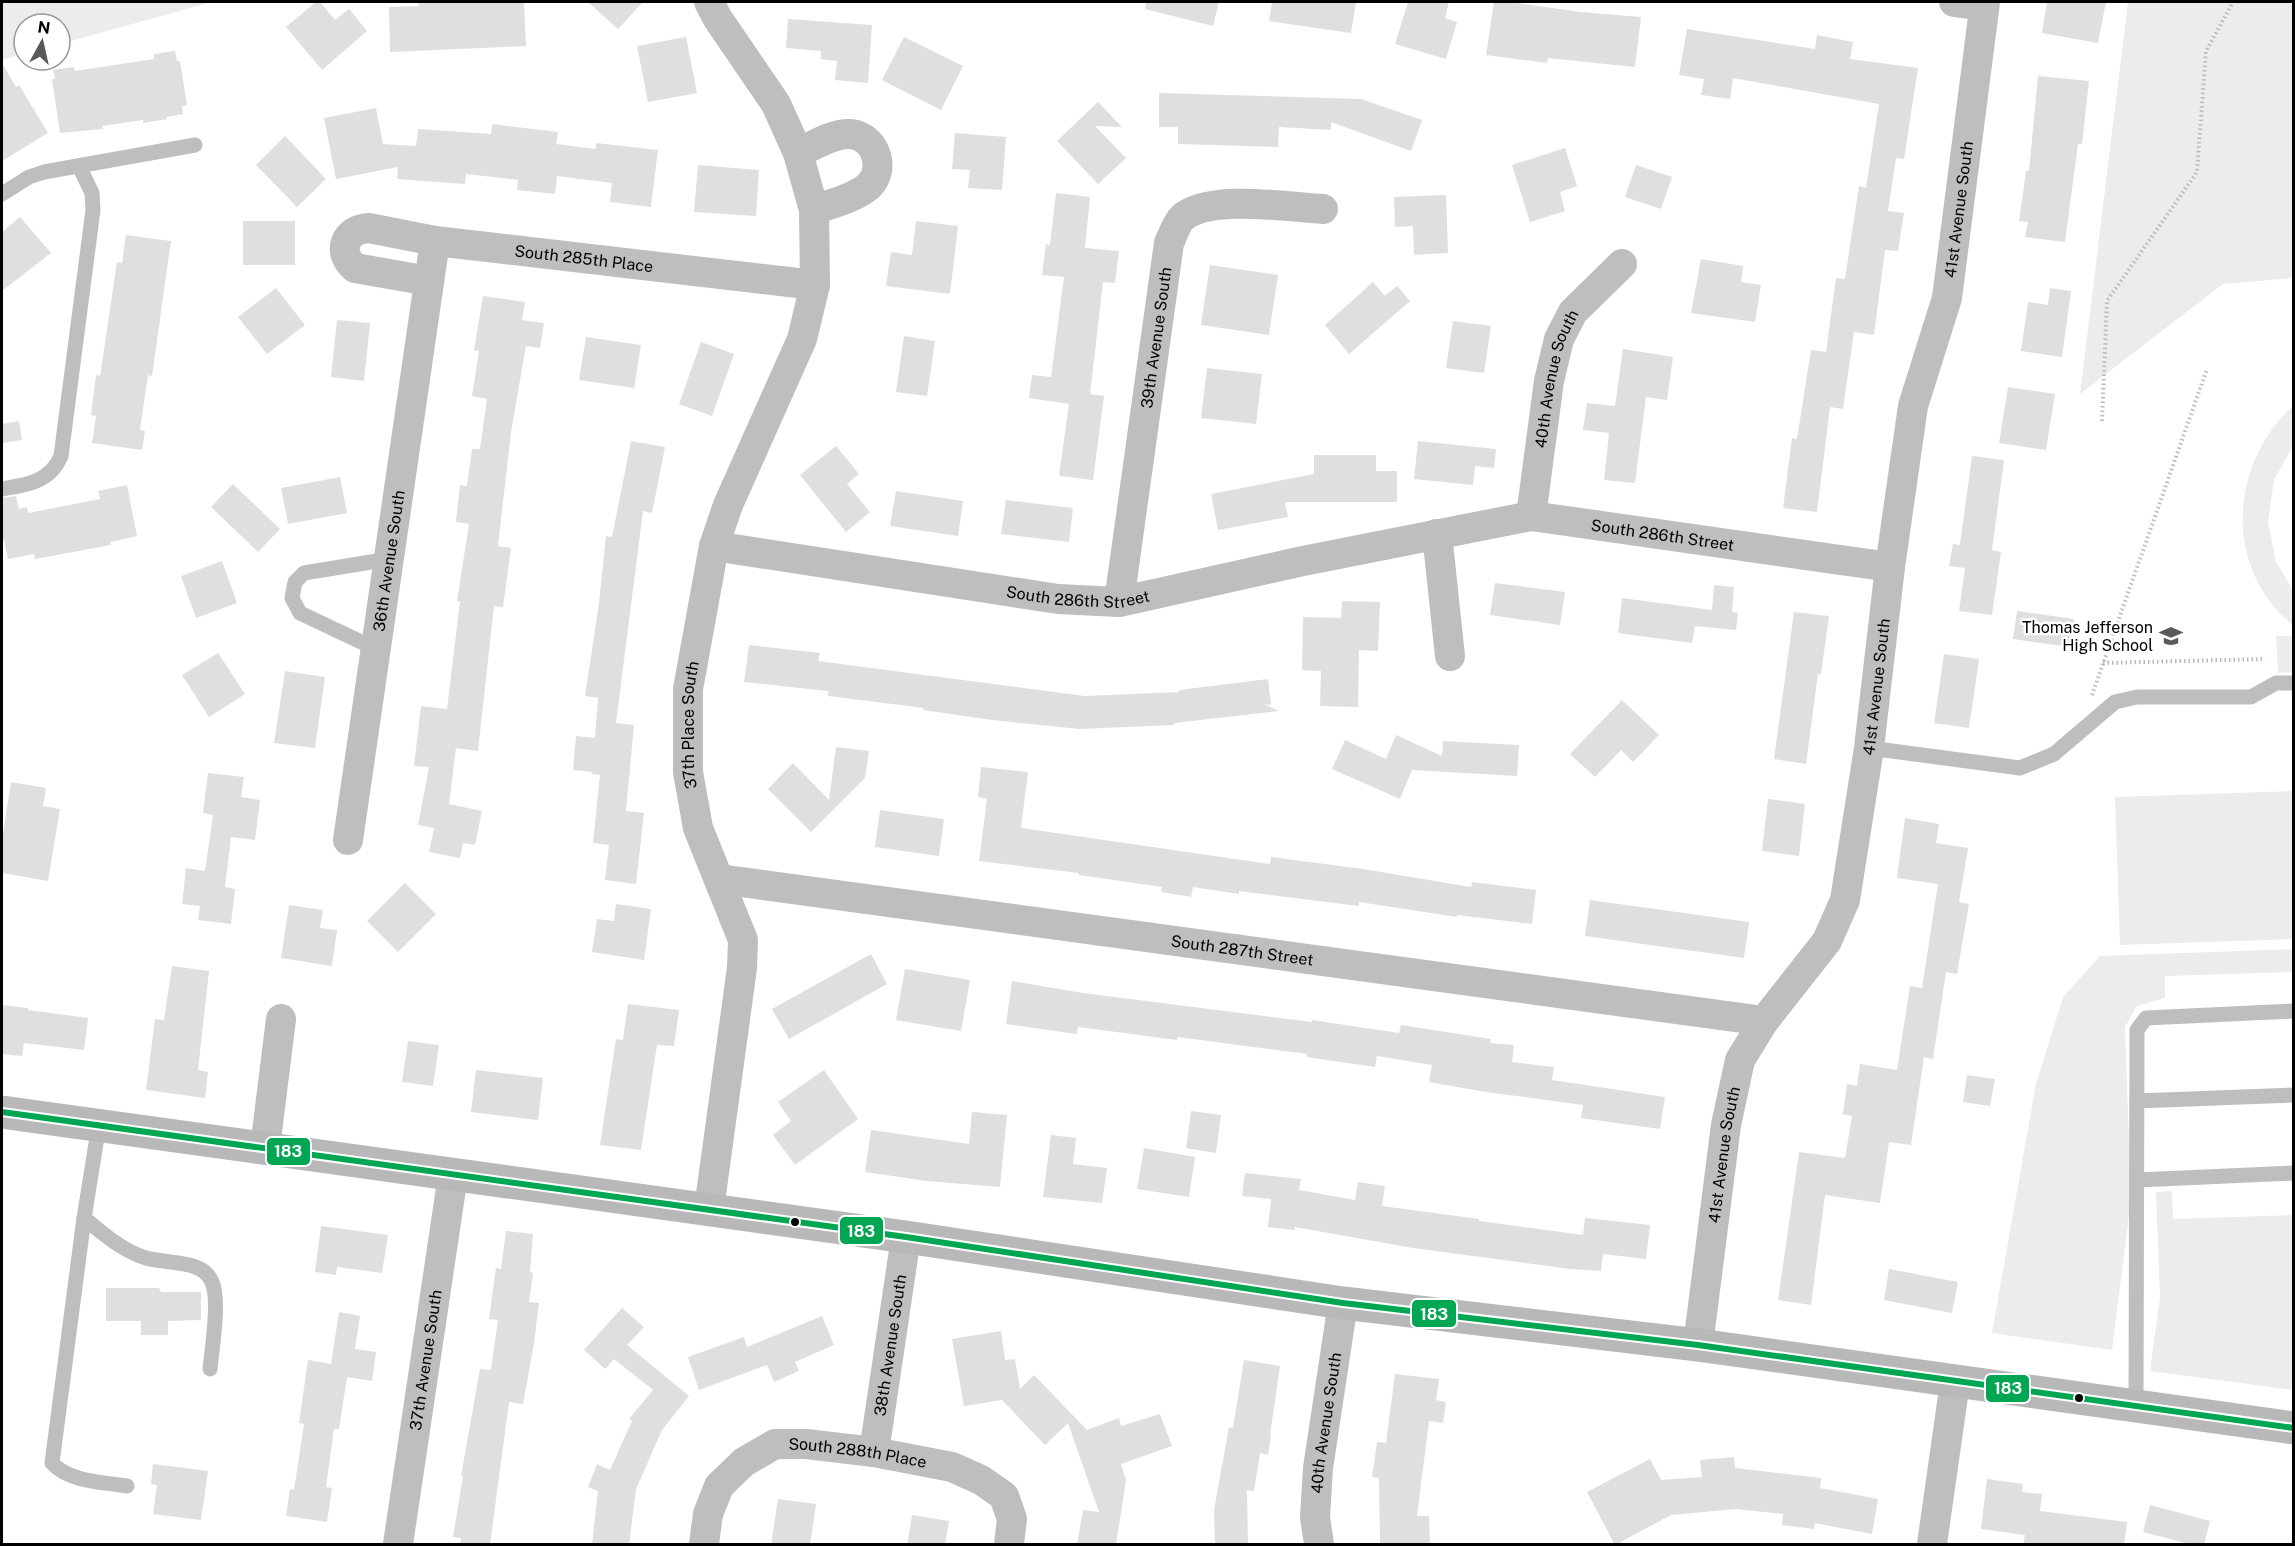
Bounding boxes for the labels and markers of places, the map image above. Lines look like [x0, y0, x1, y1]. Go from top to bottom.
place label: Thomas Jefferson High School [2022, 618, 2153, 655]
school or university icon: Thomas Jefferson High School [2158, 623, 2184, 649]
unlabelled marker [789, 1216, 801, 1228]
unlabelled marker [2073, 1392, 2085, 1404]

